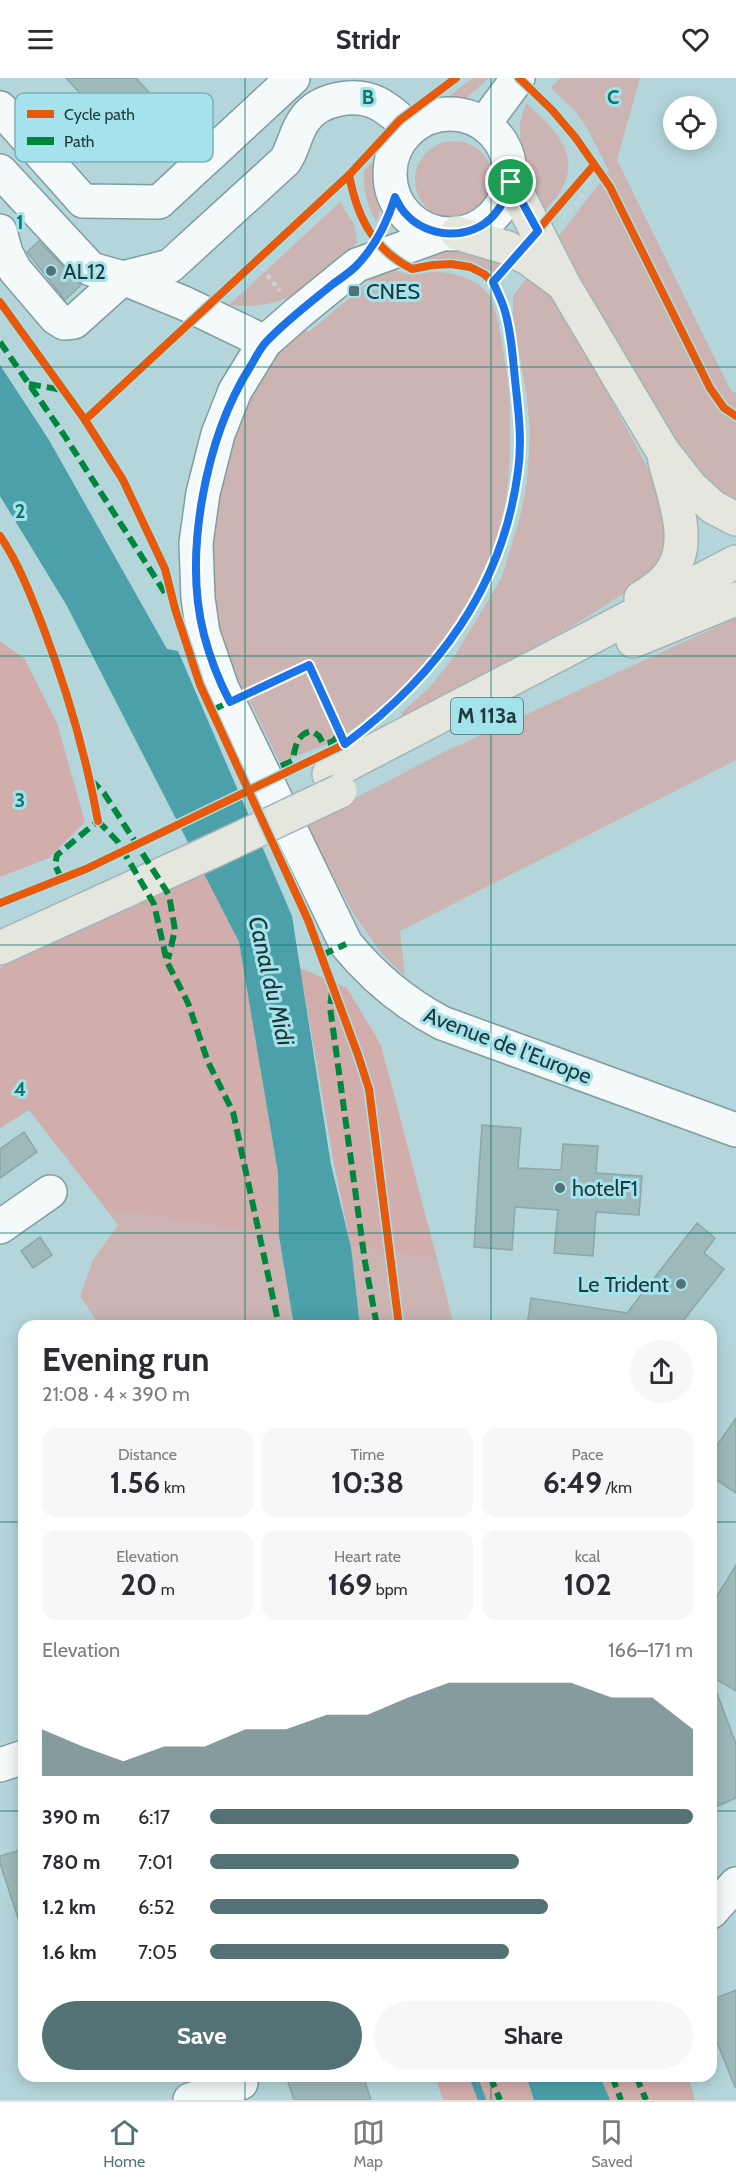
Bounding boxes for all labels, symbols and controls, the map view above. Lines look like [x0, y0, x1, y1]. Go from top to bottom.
icon: menu [24, 23, 57, 56]
text: Stridr [336, 23, 400, 56]
icon: heart [679, 23, 712, 56]
text: B [362, 85, 374, 109]
text: C [607, 85, 619, 109]
legend [15, 93, 213, 162]
map controls [663, 96, 717, 150]
button: locate [663, 96, 717, 150]
text: Cycle path [64, 105, 135, 124]
text: Path [64, 132, 95, 151]
pin [485, 156, 536, 207]
icon: arrive [494, 165, 527, 198]
text: 1 [16, 210, 24, 234]
place label: AL12 [63, 258, 106, 285]
marker: AL12 [44, 264, 58, 278]
place label: CNES [366, 278, 420, 305]
marker: CNES [347, 284, 361, 298]
text: 2 [15, 499, 25, 523]
road number: M 113a [451, 698, 523, 734]
text: 3 [15, 788, 25, 812]
water label: Canal du Midi [243, 913, 301, 1049]
street label: Avenue de l'Europe [420, 1001, 596, 1090]
text: 4 [14, 1077, 26, 1101]
place label: hotelF1 [572, 1175, 638, 1202]
marker: hotelF1 [553, 1181, 567, 1195]
place label: Le Trident [578, 1271, 670, 1298]
marker: Le Trident [674, 1277, 688, 1291]
text: Evening run [42, 1339, 209, 1379]
button: share [630, 1340, 693, 1403]
text: 21:08 · 4 × 390 m [42, 1382, 190, 1406]
text: Distance [118, 1445, 177, 1464]
text: Time [351, 1445, 385, 1464]
text: Pace [572, 1445, 603, 1464]
text: 1.56 [110, 1464, 160, 1501]
text: 10:38 [331, 1464, 404, 1501]
text: 6:49 [543, 1464, 602, 1501]
text: km [160, 1478, 185, 1497]
text: /km [602, 1478, 632, 1497]
text: Elevation [116, 1547, 179, 1566]
text: Heart rate [334, 1547, 401, 1566]
text: kcal [575, 1547, 600, 1566]
text: 20 [120, 1566, 157, 1603]
text: 169 [327, 1566, 372, 1603]
text: 102 [563, 1566, 612, 1603]
text: m [157, 1580, 175, 1599]
text: bpm [372, 1580, 408, 1599]
text: Elevation [42, 1638, 120, 1662]
text: 166–171 m [608, 1638, 693, 1662]
text: 390 m [42, 1805, 100, 1829]
text: 6:17 [138, 1805, 170, 1829]
text: 780 m [42, 1850, 100, 1874]
text: 7:01 [138, 1850, 173, 1874]
text: 1.2 km [42, 1895, 96, 1919]
text: 6:52 [138, 1895, 175, 1919]
text: 1.6 km [42, 1940, 97, 1964]
text: 7:05 [138, 1940, 177, 1964]
button: Save [42, 2001, 362, 2070]
button: Share [374, 2001, 693, 2070]
tab: Home [103, 2116, 145, 2171]
tab: Map [352, 2116, 385, 2171]
tab: Saved [591, 2116, 633, 2171]

